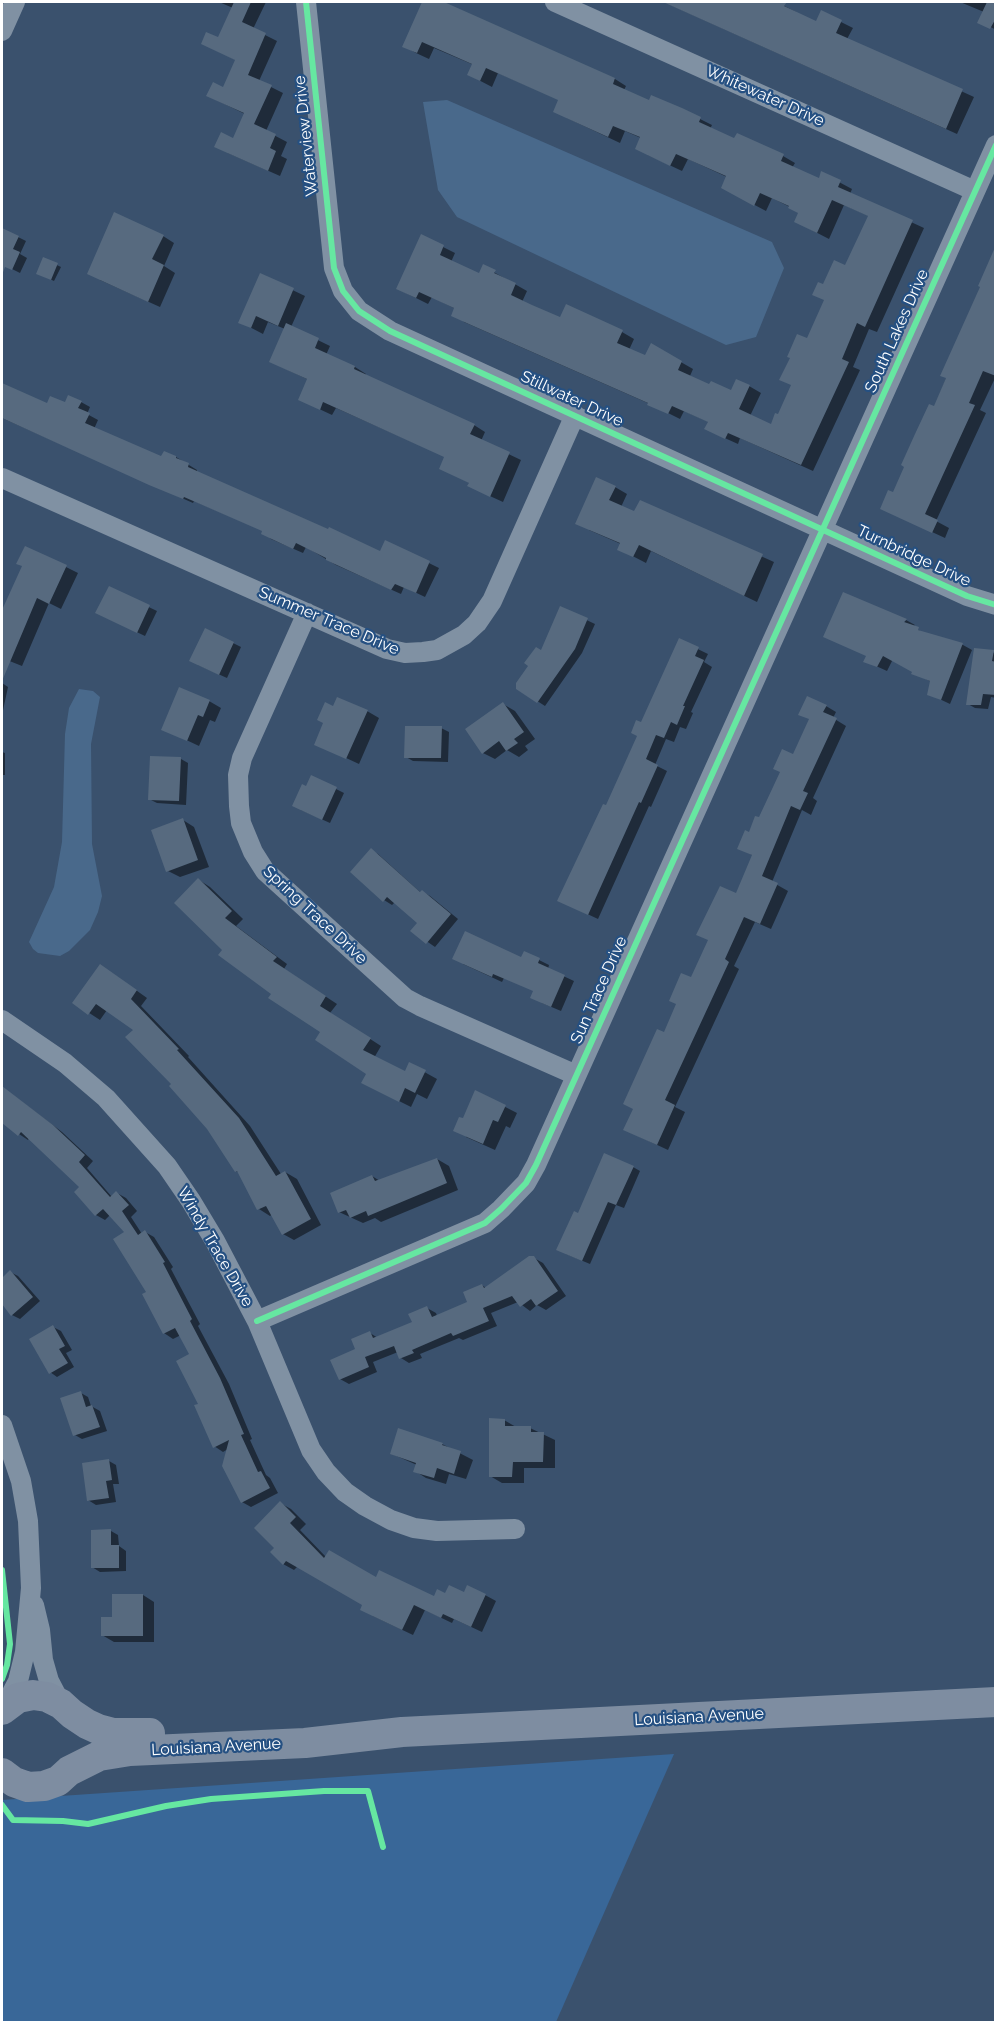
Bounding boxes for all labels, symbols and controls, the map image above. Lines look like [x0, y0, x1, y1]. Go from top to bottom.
street label: Whitewater Drive [703, 61, 827, 131]
street label: Waterview Drive [290, 75, 322, 197]
street label: South Lakes Drive [861, 266, 933, 396]
street label: Stillwater Drive [518, 367, 626, 431]
street label: Turnbridge Drive [854, 521, 974, 591]
street label: Summer Trace Drive [256, 583, 402, 659]
street label: Spring Trace Drive [259, 862, 371, 968]
street label: Sun Trace Drive [567, 933, 631, 1047]
street label: Windy Trace Drive [173, 1184, 257, 1310]
street label: Louisiana Avenue [634, 1704, 764, 1730]
street label: Louisiana Avenue [151, 1734, 281, 1760]

